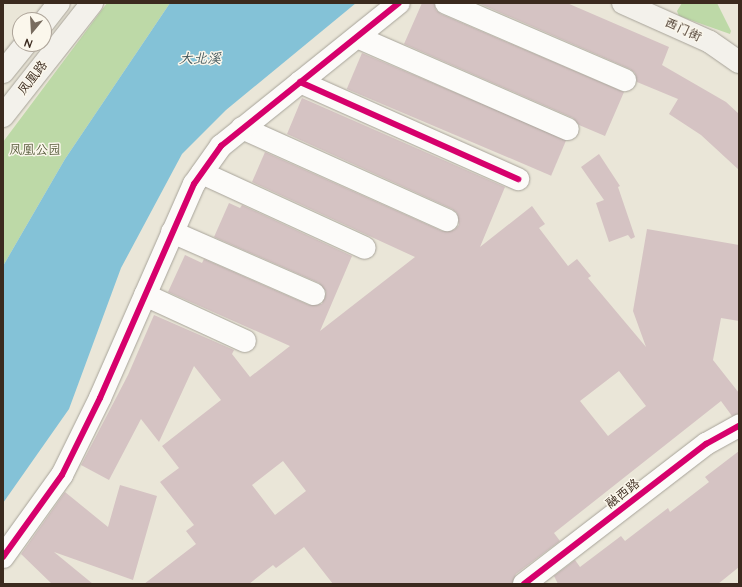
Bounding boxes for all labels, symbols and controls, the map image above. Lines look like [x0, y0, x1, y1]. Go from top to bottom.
north arrow [12, 12, 52, 52]
street label: 西门街 [662, 15, 704, 45]
text: N [23, 35, 34, 51]
water label: 大北溪 [179, 51, 221, 67]
street label: 凤凰路 [15, 58, 51, 98]
park label: 凤凰公园 [9, 142, 61, 158]
street label: 融西路 [603, 476, 643, 512]

